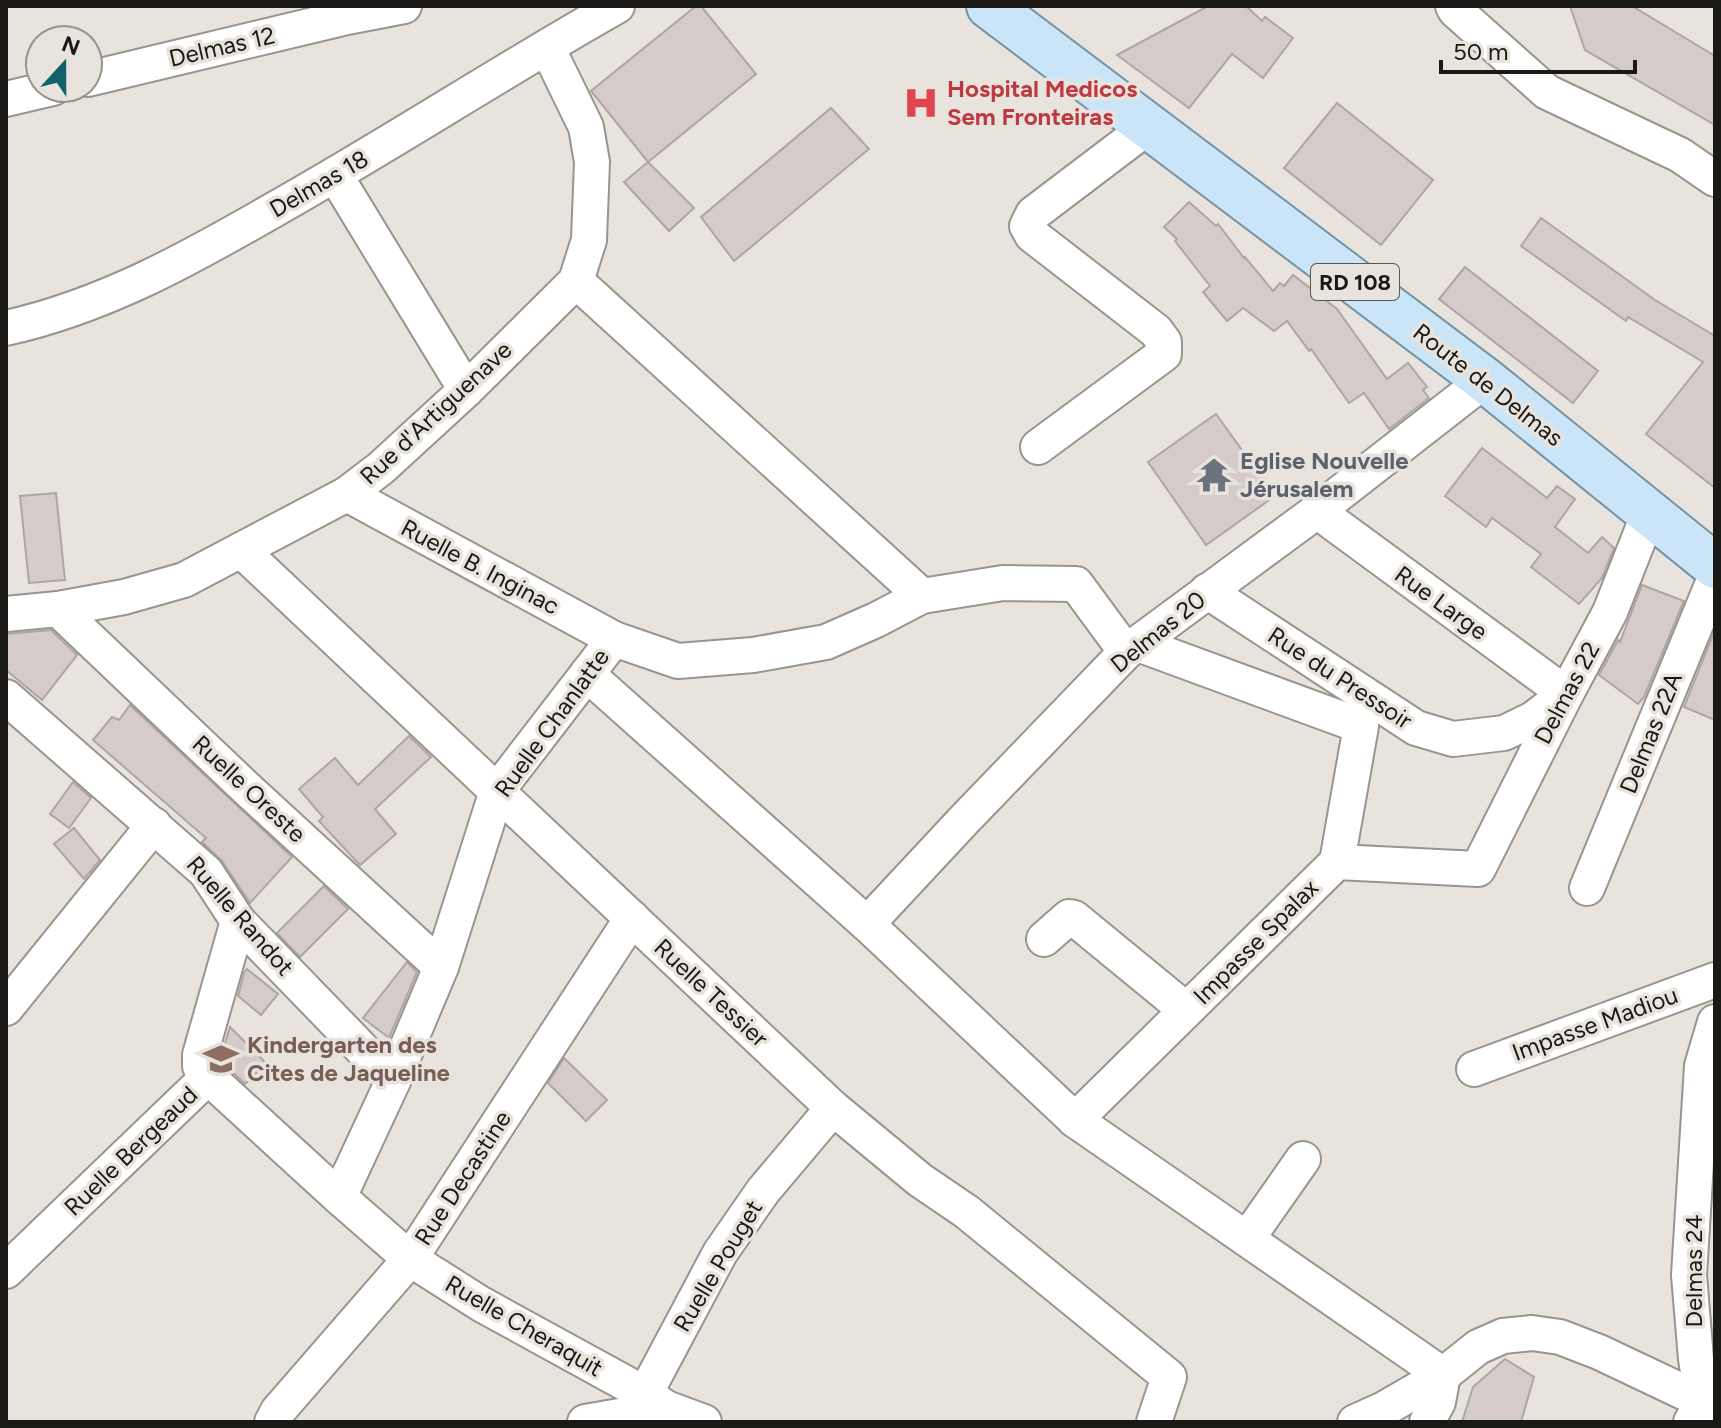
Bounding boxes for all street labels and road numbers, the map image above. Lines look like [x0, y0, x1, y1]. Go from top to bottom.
street label: Delmas 12 [166, 20, 278, 73]
street label: Delmas 18 [264, 144, 373, 223]
road number: RD 108 [1311, 264, 1399, 300]
street label: Route de Delmas [1408, 317, 1569, 452]
street label: Rue d'Artiguenave [354, 335, 517, 490]
street label: Ruelle B. Inginac [396, 513, 564, 620]
street label: Rue Large [1389, 559, 1493, 646]
street label: Delmas 20 [1104, 585, 1211, 679]
street label: Rue du Pressoir [1263, 620, 1418, 735]
street label: Delmas 22 [1528, 637, 1606, 749]
street label: Ruelle Chanlatte [488, 643, 615, 802]
street label: Delmas 22A [1613, 667, 1688, 797]
street label: Ruelle Oreste [187, 729, 312, 848]
street label: Ruelle Randot [181, 850, 300, 981]
street label: Impasse Spalax [1187, 873, 1325, 1010]
street label: Ruelle Tessier [648, 933, 774, 1053]
street label: Impasse Madiou [1508, 980, 1682, 1067]
street label: Ruelle Bergeaud [58, 1080, 203, 1221]
street label: Rue Decastine [408, 1105, 517, 1250]
street label: Ruelle Pouget [667, 1195, 768, 1337]
street label: Delmas 24 [1679, 1214, 1708, 1328]
street label: Ruelle Cheraquit [440, 1269, 608, 1382]

